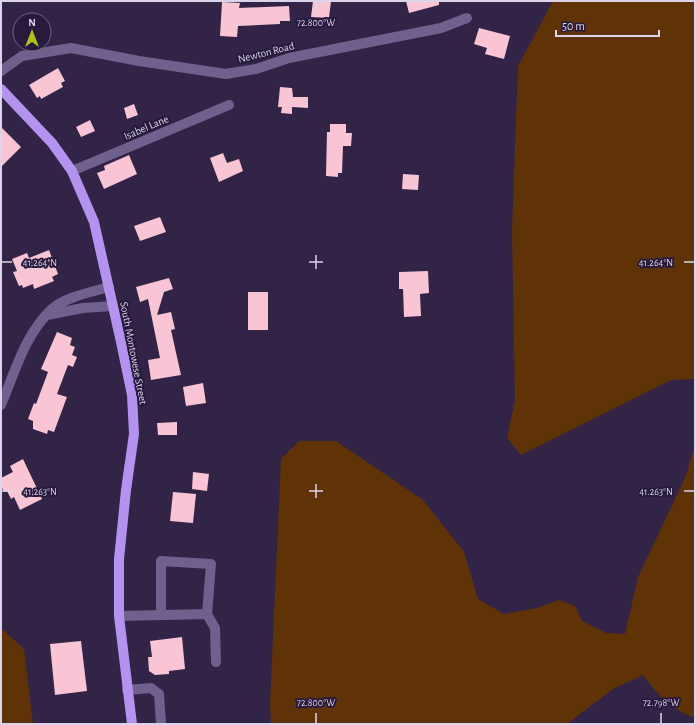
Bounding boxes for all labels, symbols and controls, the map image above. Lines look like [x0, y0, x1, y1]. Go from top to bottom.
north arrow [12, 12, 52, 52]
scale bar [556, 12, 659, 38]
text: N [28, 17, 36, 28]
text: 72.800°W [297, 18, 335, 28]
text: 50 m [562, 20, 585, 32]
street label: Newton Road [237, 40, 296, 65]
street label: Isabel Lane [122, 113, 170, 142]
text: 41.264°N [23, 258, 57, 268]
text: 41.264°N [639, 258, 673, 268]
street label: South Montowese Street [118, 301, 149, 406]
text: 41.263°N [23, 487, 57, 497]
text: 41.263°N [639, 487, 673, 497]
text: 72.800°W [297, 698, 335, 708]
text: 72.798°W [643, 698, 679, 708]

